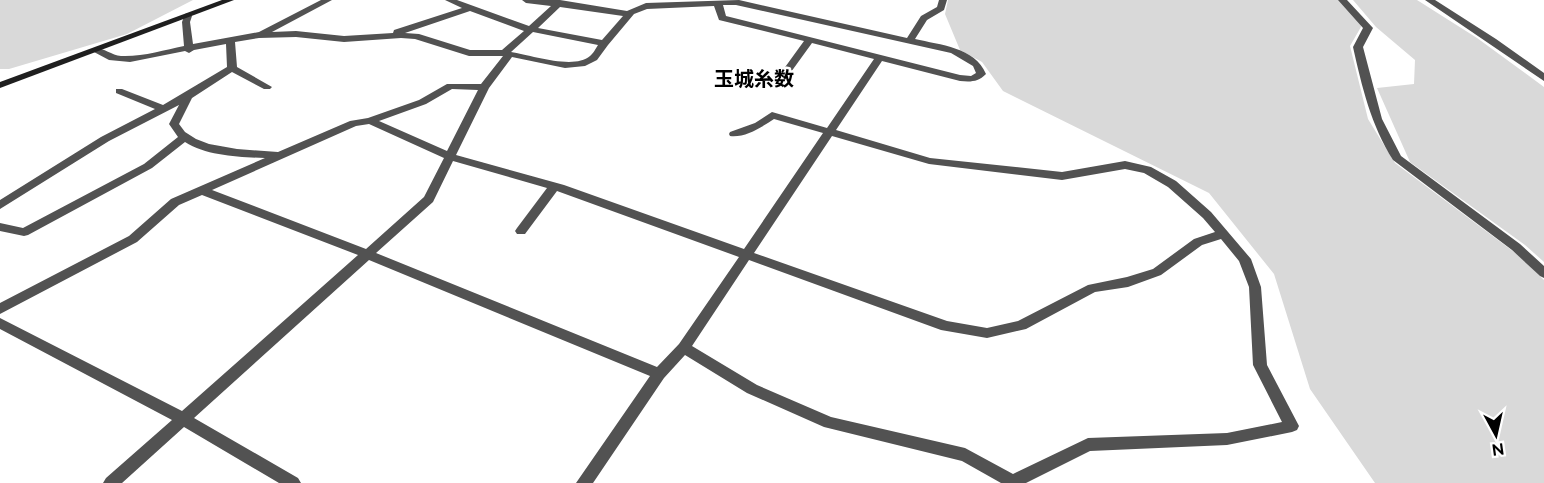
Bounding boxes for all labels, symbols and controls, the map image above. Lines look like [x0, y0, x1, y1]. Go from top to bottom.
district label: 玉城糸数 [714, 67, 794, 91]
north arrow [1466, 405, 1526, 465]
text: N [1491, 439, 1505, 460]

